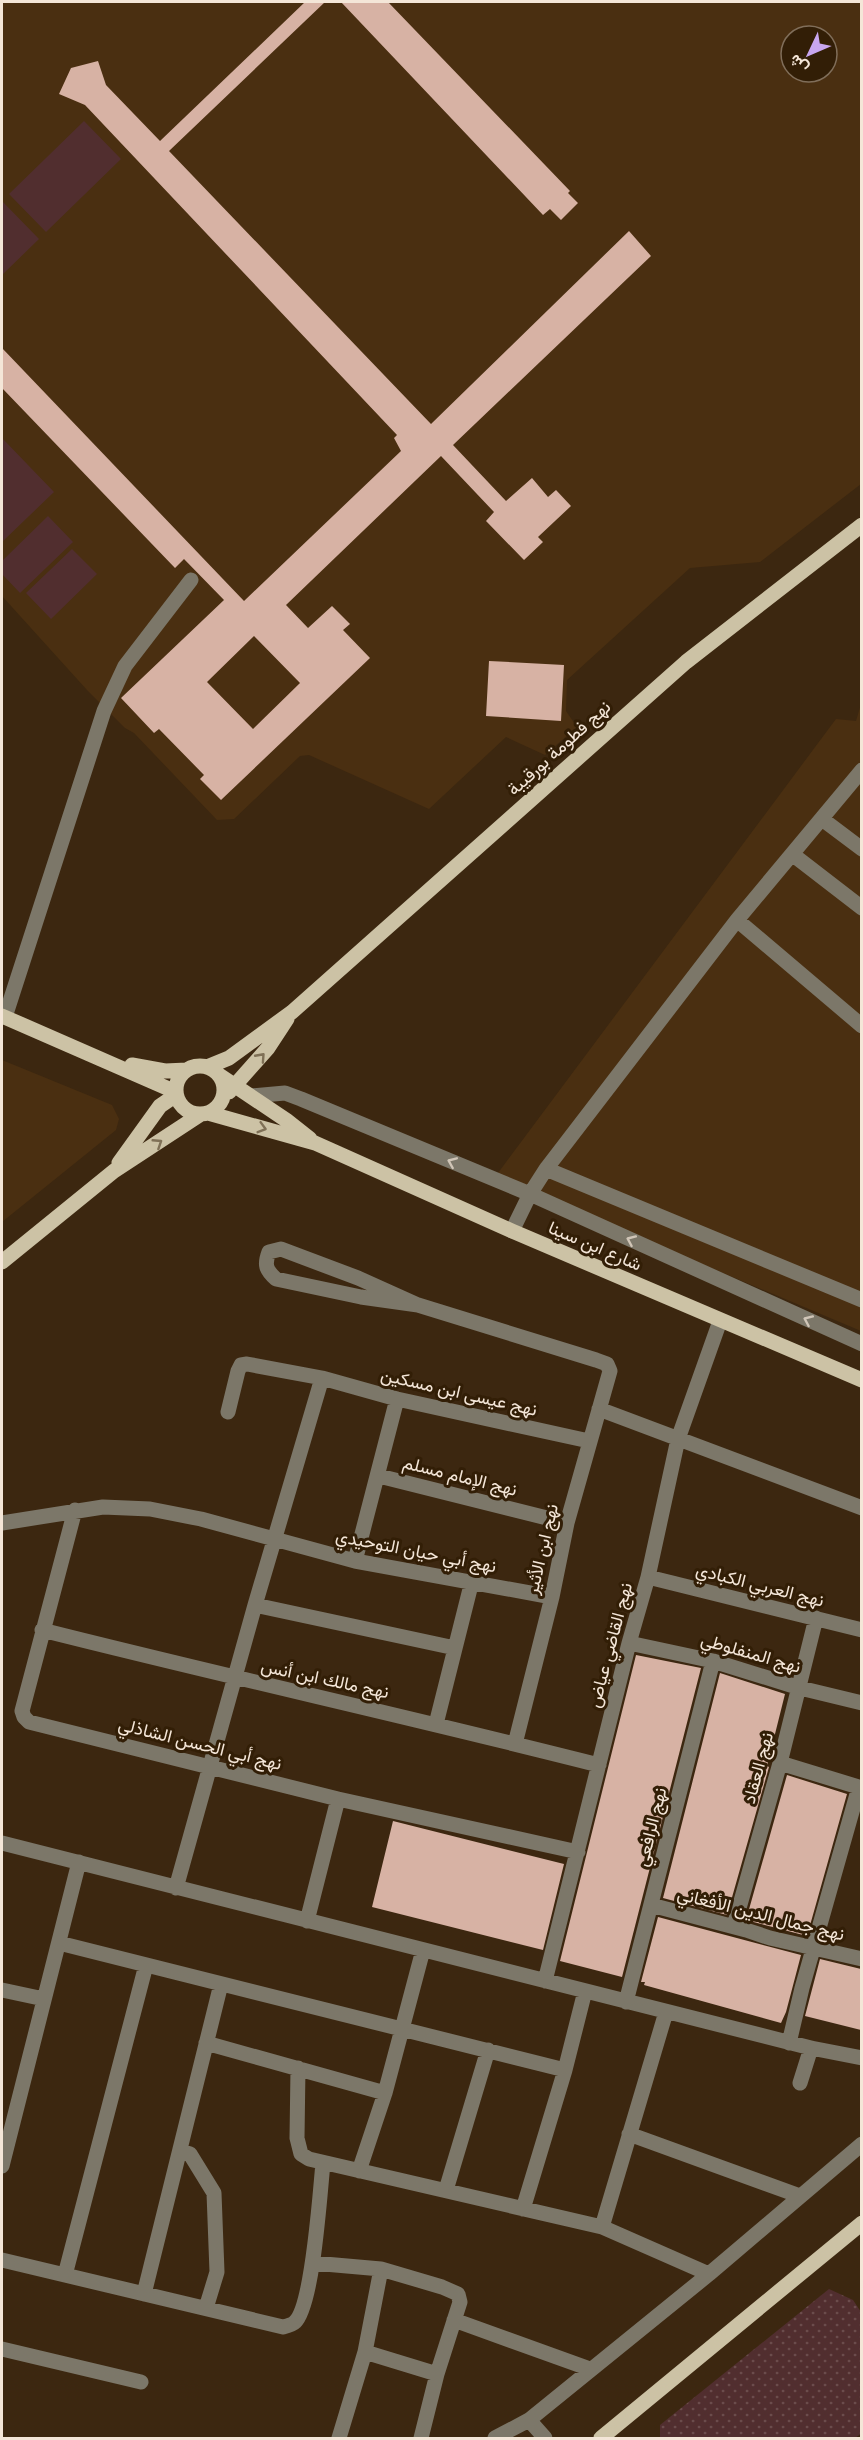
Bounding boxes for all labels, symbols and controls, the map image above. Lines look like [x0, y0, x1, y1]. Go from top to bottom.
north arrow [779, 24, 839, 84]
text: ش [784, 51, 812, 78]
street label: نهج فطومة بورقيبة [502, 695, 616, 801]
one-way arrow [254, 1053, 265, 1064]
one-way arrow [256, 1121, 266, 1133]
one-way arrow [151, 1139, 162, 1150]
one-way arrow [447, 1157, 458, 1169]
street label: شارع ابن سينا [545, 1216, 645, 1276]
one-way arrow [626, 1235, 637, 1247]
one-way arrow [804, 1316, 815, 1328]
street label: نهج عيسى ابن مسكين [379, 1362, 539, 1422]
street label: نهج الإمام مسلم [400, 1450, 520, 1502]
street label: نهج ابن الأثير [520, 1501, 564, 1598]
street label: نهج أبي حيان التوحيدي [333, 1524, 498, 1581]
street label: نهج العربي الكبادي [693, 1557, 827, 1615]
street label: نهج القاضي عياض [582, 1580, 641, 1711]
street label: نهج المنفلوطي [697, 1627, 804, 1682]
street label: نهج مالك ابن أنس [259, 1654, 391, 1704]
street label: نهج أبي الحسن الشاذلي [115, 1712, 284, 1779]
street label: نهج العقاد [737, 1730, 779, 1806]
street label: نهج الرافعي [630, 1785, 675, 1870]
street label: نهج جمال الدين الأفغاني [674, 1882, 847, 1949]

